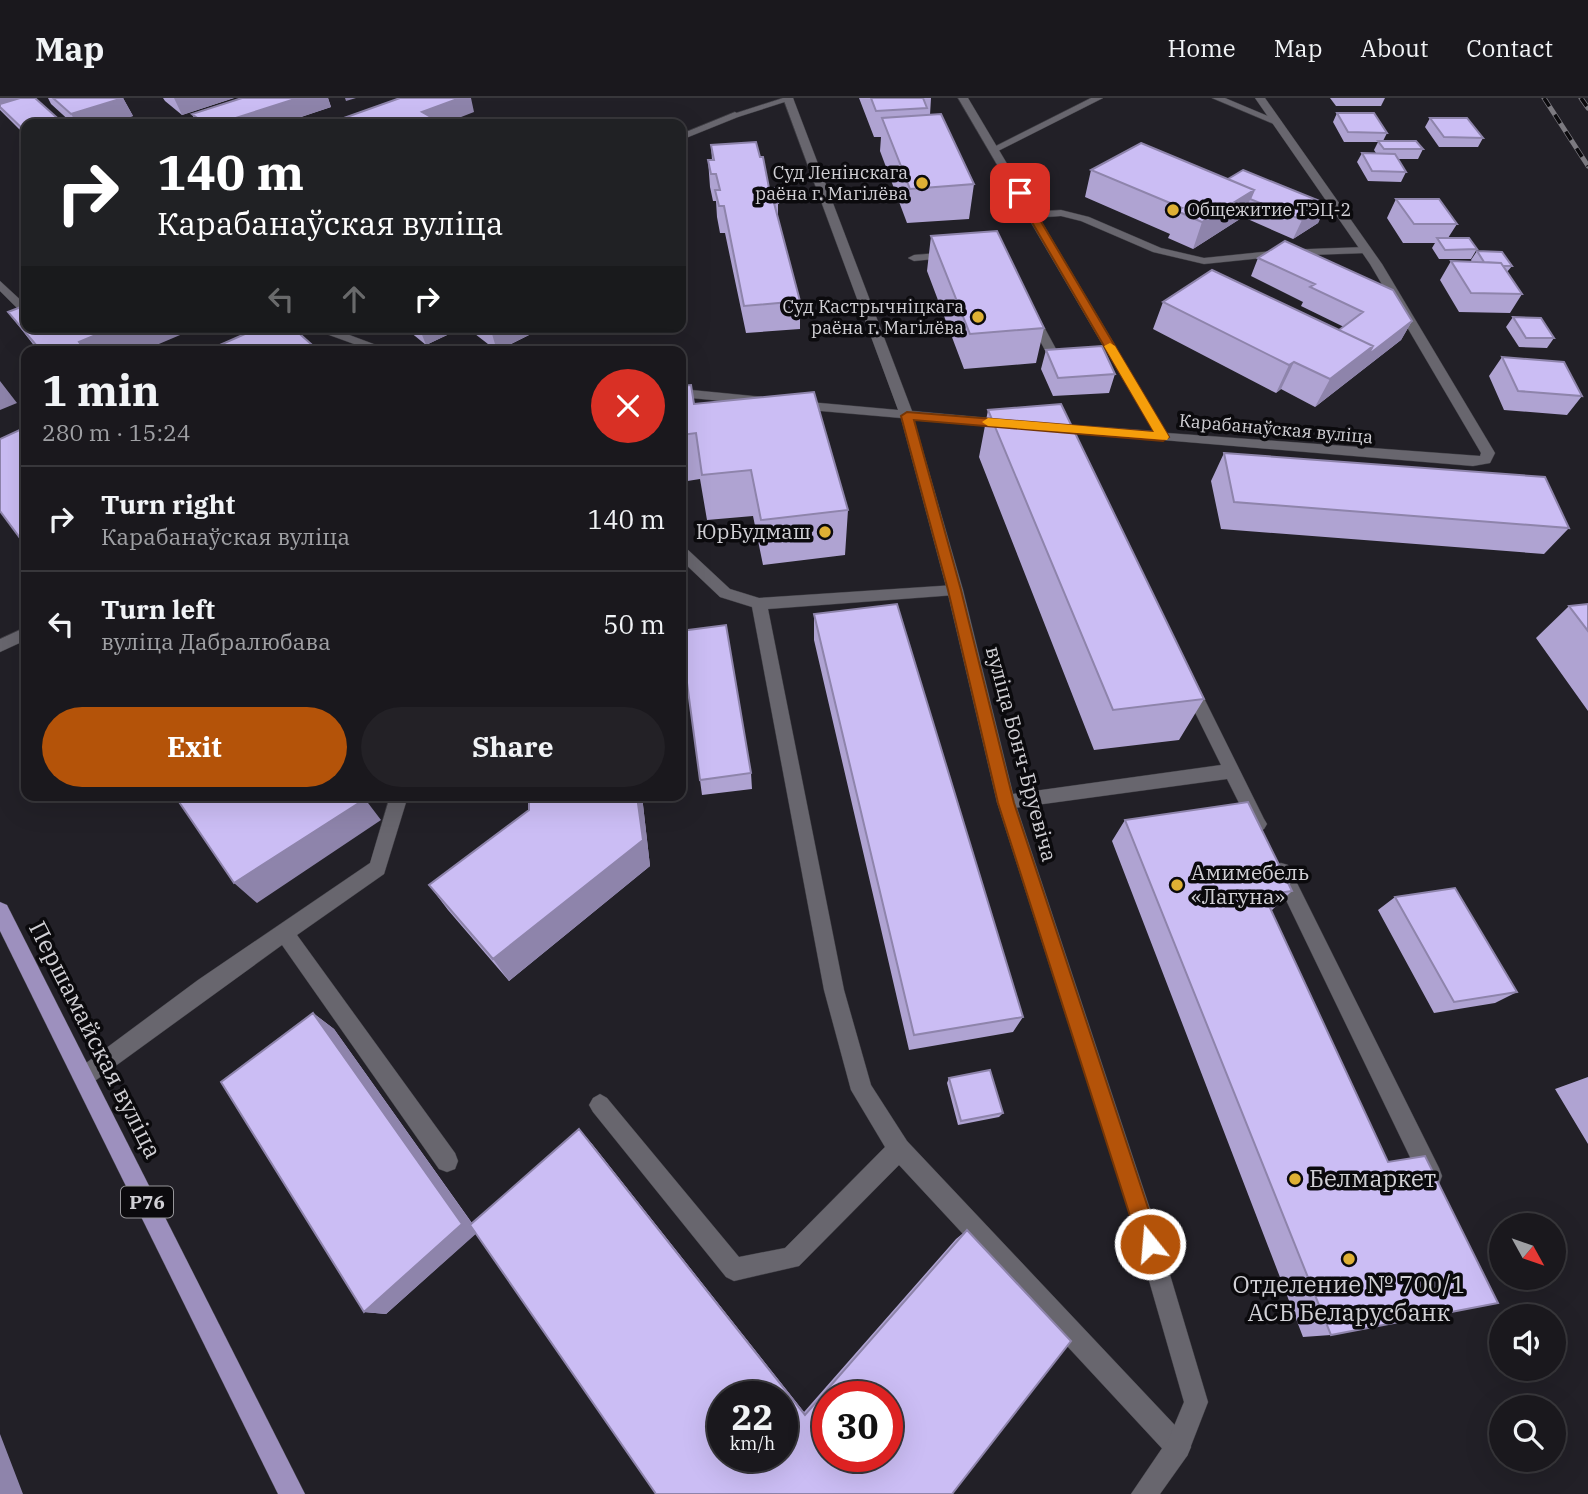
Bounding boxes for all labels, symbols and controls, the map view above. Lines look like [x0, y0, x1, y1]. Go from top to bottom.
text: Map [35, 27, 104, 70]
text: Home [1168, 32, 1236, 64]
text: Map [1274, 32, 1322, 64]
text: About [1360, 32, 1428, 64]
text: Contact [1466, 32, 1553, 64]
text: 140 m [157, 140, 304, 203]
icon: right [42, 147, 133, 238]
place label: Суд Ленінскага раёна г. Магілёва [755, 161, 908, 205]
pin [990, 163, 1050, 223]
icon: arrive [1001, 174, 1039, 212]
marker: Суд Ленінскага раёна г. Магілёва [914, 175, 930, 191]
place label: Общежитие ТЭЦ-2 [1187, 198, 1351, 221]
text: Карабанаўская вуліца [157, 202, 503, 244]
marker: Общежитие ТЭЦ-2 [1165, 202, 1181, 218]
icon: left [262, 280, 300, 318]
icon: ahead [335, 280, 373, 318]
icon: right [408, 280, 446, 318]
place label: Суд Кастрычніцкага раёна г. Магілёва [782, 295, 964, 339]
marker: Суд Кастрычніцкага раёна г. Магілёва [970, 309, 986, 325]
text: 1 min [42, 363, 160, 418]
button: close [591, 369, 665, 443]
street label: Карабанаўская вуліца [1178, 409, 1374, 448]
text: 280 m · 15:24 [42, 417, 191, 447]
text: Turn right [101, 487, 235, 521]
icon: right [42, 500, 80, 538]
text: 140 m [587, 502, 665, 536]
place label: ЮрБудмаш [696, 517, 811, 545]
text: Карабанаўская вуліца [101, 521, 350, 551]
marker: ЮрБудмаш [817, 524, 833, 540]
text: Turn left [101, 592, 215, 626]
icon: left [42, 605, 80, 643]
text: 50 m [603, 607, 665, 641]
text: вуліца Дабралюбава [101, 626, 331, 656]
street label: вуліца Бонч-Бруевіча [980, 643, 1064, 865]
button: Exit [42, 707, 347, 787]
button: Share [361, 707, 665, 787]
place label: Амимебель «Лагуна» [1191, 858, 1309, 910]
marker: Амимебель «Лагуна» [1169, 877, 1185, 893]
street label: Першамайская вуліца [22, 915, 170, 1164]
place label: Белмаркет [1309, 1162, 1436, 1194]
marker: Белмаркет [1287, 1171, 1303, 1187]
road number: Р76 [121, 1186, 173, 1218]
position arrow [1113, 1207, 1187, 1281]
north arrow [1489, 1213, 1566, 1290]
map controls [1489, 1213, 1566, 1472]
marker: Отделение № 700/1 АСБ Беларусбанк [1341, 1251, 1357, 1267]
place label: Отделение № 700/1 АСБ Беларусбанк [1233, 1268, 1465, 1328]
button: sound [1489, 1304, 1566, 1381]
speed limit sign: 30 [812, 1381, 903, 1472]
text: 22 [731, 1394, 774, 1440]
button: search [1489, 1395, 1566, 1472]
text: km/h [730, 1432, 775, 1455]

